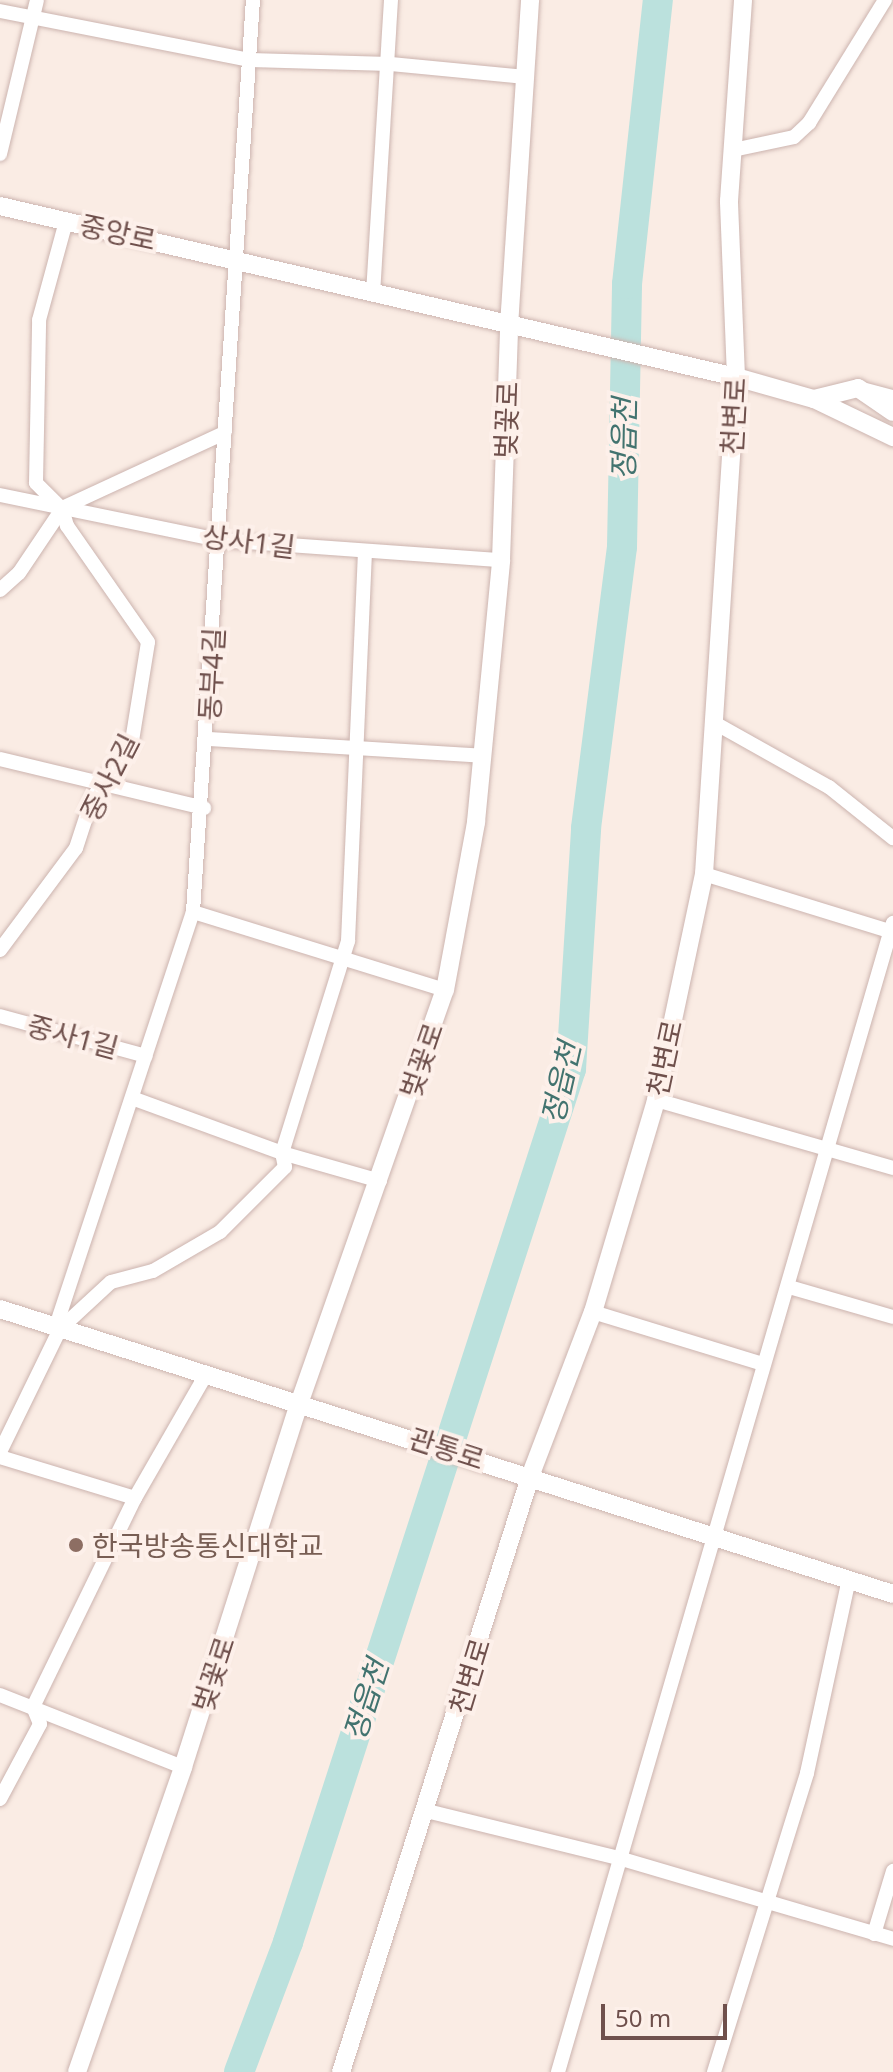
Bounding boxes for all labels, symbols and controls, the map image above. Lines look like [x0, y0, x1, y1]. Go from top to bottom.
street label: 중앙로 [77, 208, 159, 256]
street label: 천변로 [714, 377, 752, 455]
street label: 벚꽃로 [488, 381, 524, 459]
water label: 정읍천 [605, 397, 643, 481]
street label: 상사1길 [201, 519, 297, 563]
street label: 동부4길 [192, 627, 230, 721]
street label: 중사2길 [73, 728, 145, 826]
street label: 중사1길 [24, 1008, 122, 1064]
street label: 천변로 [640, 1017, 688, 1099]
street label: 벚꽃로 [393, 1018, 449, 1102]
water label: 정읍천 [534, 1039, 588, 1127]
street label: 관통로 [405, 1420, 489, 1476]
place label: 한국방송통신대학교 [92, 1528, 324, 1562]
marker: 한국방송통신대학교 [67, 1536, 85, 1554]
street label: 벚꽃로 [185, 1632, 241, 1716]
street label: 천변로 [442, 1634, 496, 1718]
water label: 정읍천 [336, 1655, 396, 1745]
scale bar [605, 1988, 731, 2038]
text: 50 m [615, 2001, 671, 2034]

